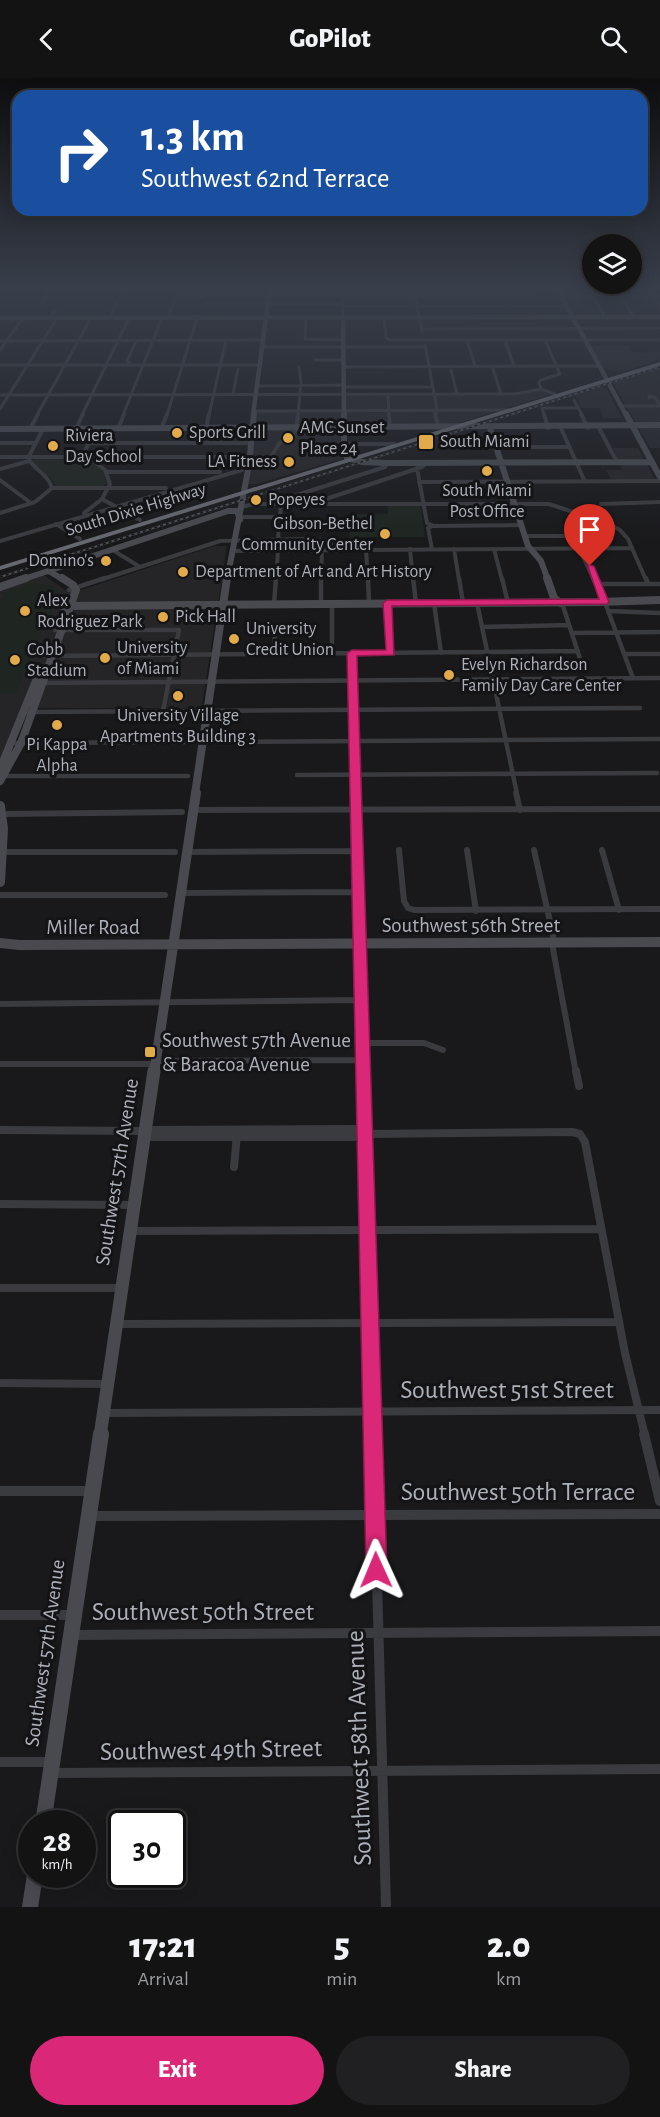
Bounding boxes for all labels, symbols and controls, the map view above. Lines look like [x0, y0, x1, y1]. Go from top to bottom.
icon: back [30, 23, 63, 56]
icon: search [597, 23, 630, 56]
text: GoPilot [289, 25, 371, 52]
icon: right [42, 114, 120, 192]
text: 1.3 km [141, 116, 245, 158]
text: Southwest 62nd Terrace [141, 165, 389, 192]
map controls [582, 234, 642, 294]
button: layers [582, 234, 642, 294]
place label: AMC Sunset Place 24 [300, 419, 385, 458]
place label: Sports Grill [189, 424, 266, 442]
marker: Sports Grill [170, 426, 184, 440]
place label: Riviera Day School [65, 427, 142, 466]
marker: AMC Sunset Place 24 [281, 431, 295, 445]
marker: South Miami [417, 433, 435, 451]
place label: South Miami [440, 433, 530, 451]
marker: Riviera Day School [46, 439, 60, 453]
place label: LA Fitness [207, 453, 277, 471]
marker: LA Fitness [282, 455, 296, 469]
marker: South Miami Post Office [480, 464, 494, 478]
street label: South Dixie Highway [64, 480, 209, 540]
place label: South Miami Post Office [442, 482, 532, 521]
place label: Popeyes [268, 491, 325, 509]
marker: Popeyes [249, 493, 263, 507]
pin [564, 504, 615, 566]
icon: arrive [573, 513, 606, 546]
place label: Gibson-Bethel Community Center [241, 515, 373, 554]
marker: Gibson-Bethel Community Center [378, 527, 392, 541]
place label: Domino's [28, 552, 94, 570]
marker: Domino's [99, 554, 113, 568]
place label: Department of Art and Art History [195, 563, 432, 581]
marker: Department of Art and Art History [176, 565, 190, 579]
place label: Alex Rodriguez Park [37, 592, 143, 631]
marker: Alex Rodriguez Park [18, 604, 32, 618]
place label: Pick Hall [175, 608, 236, 626]
marker: Pick Hall [156, 610, 170, 624]
place label: University Credit Union [246, 620, 334, 659]
marker: University Credit Union [227, 632, 241, 646]
place label: University of Miami [117, 639, 188, 678]
place label: Cobb Stadium [27, 641, 87, 680]
marker: University of Miami [98, 651, 112, 665]
marker: Cobb Stadium [8, 653, 22, 667]
place label: Evelyn Richardson Family Day Care Center [461, 656, 622, 695]
marker: Evelyn Richardson Family Day Care Center [442, 668, 456, 682]
marker: University Village Apartments Building 3 [171, 689, 185, 703]
place label: University Village Apartments Building 3 [100, 707, 256, 746]
marker: Pi Kappa Alpha [50, 718, 64, 732]
place label: Pi Kappa Alpha [26, 736, 88, 775]
street label: Southwest 56th Street [382, 915, 560, 936]
street label: Miller Road [46, 917, 140, 938]
place label: Southwest 57th Avenue & Baracoa Avenue [162, 1030, 351, 1075]
marker: Southwest 57th Avenue & Baracoa Avenue [143, 1045, 157, 1059]
street label: Southwest 57th Avenue [92, 1077, 142, 1267]
street label: Southwest 51st Street [400, 1377, 614, 1403]
street label: Southwest 50th Terrace [401, 1479, 635, 1505]
position arrow [344, 1538, 408, 1602]
street label: Southwest 57th Avenue [21, 1558, 69, 1748]
street label: Southwest 50th Street [92, 1599, 314, 1625]
street label: Southwest 58th Avenue [342, 1630, 376, 1866]
street label: Southwest 49th Street [100, 1735, 322, 1765]
speed limit sign: 30 [108, 1810, 186, 1888]
text: 28 [43, 1827, 71, 1857]
text: km/h [42, 1857, 72, 1872]
text: 17:21 [129, 1928, 197, 1964]
text: 5 [334, 1928, 350, 1964]
text: 2.0 [487, 1928, 531, 1964]
text: Arrival [137, 1969, 189, 1989]
text: min [326, 1969, 357, 1989]
text: km [496, 1969, 521, 1989]
button: Exit [30, 2036, 324, 2105]
button: Share [336, 2036, 630, 2105]

